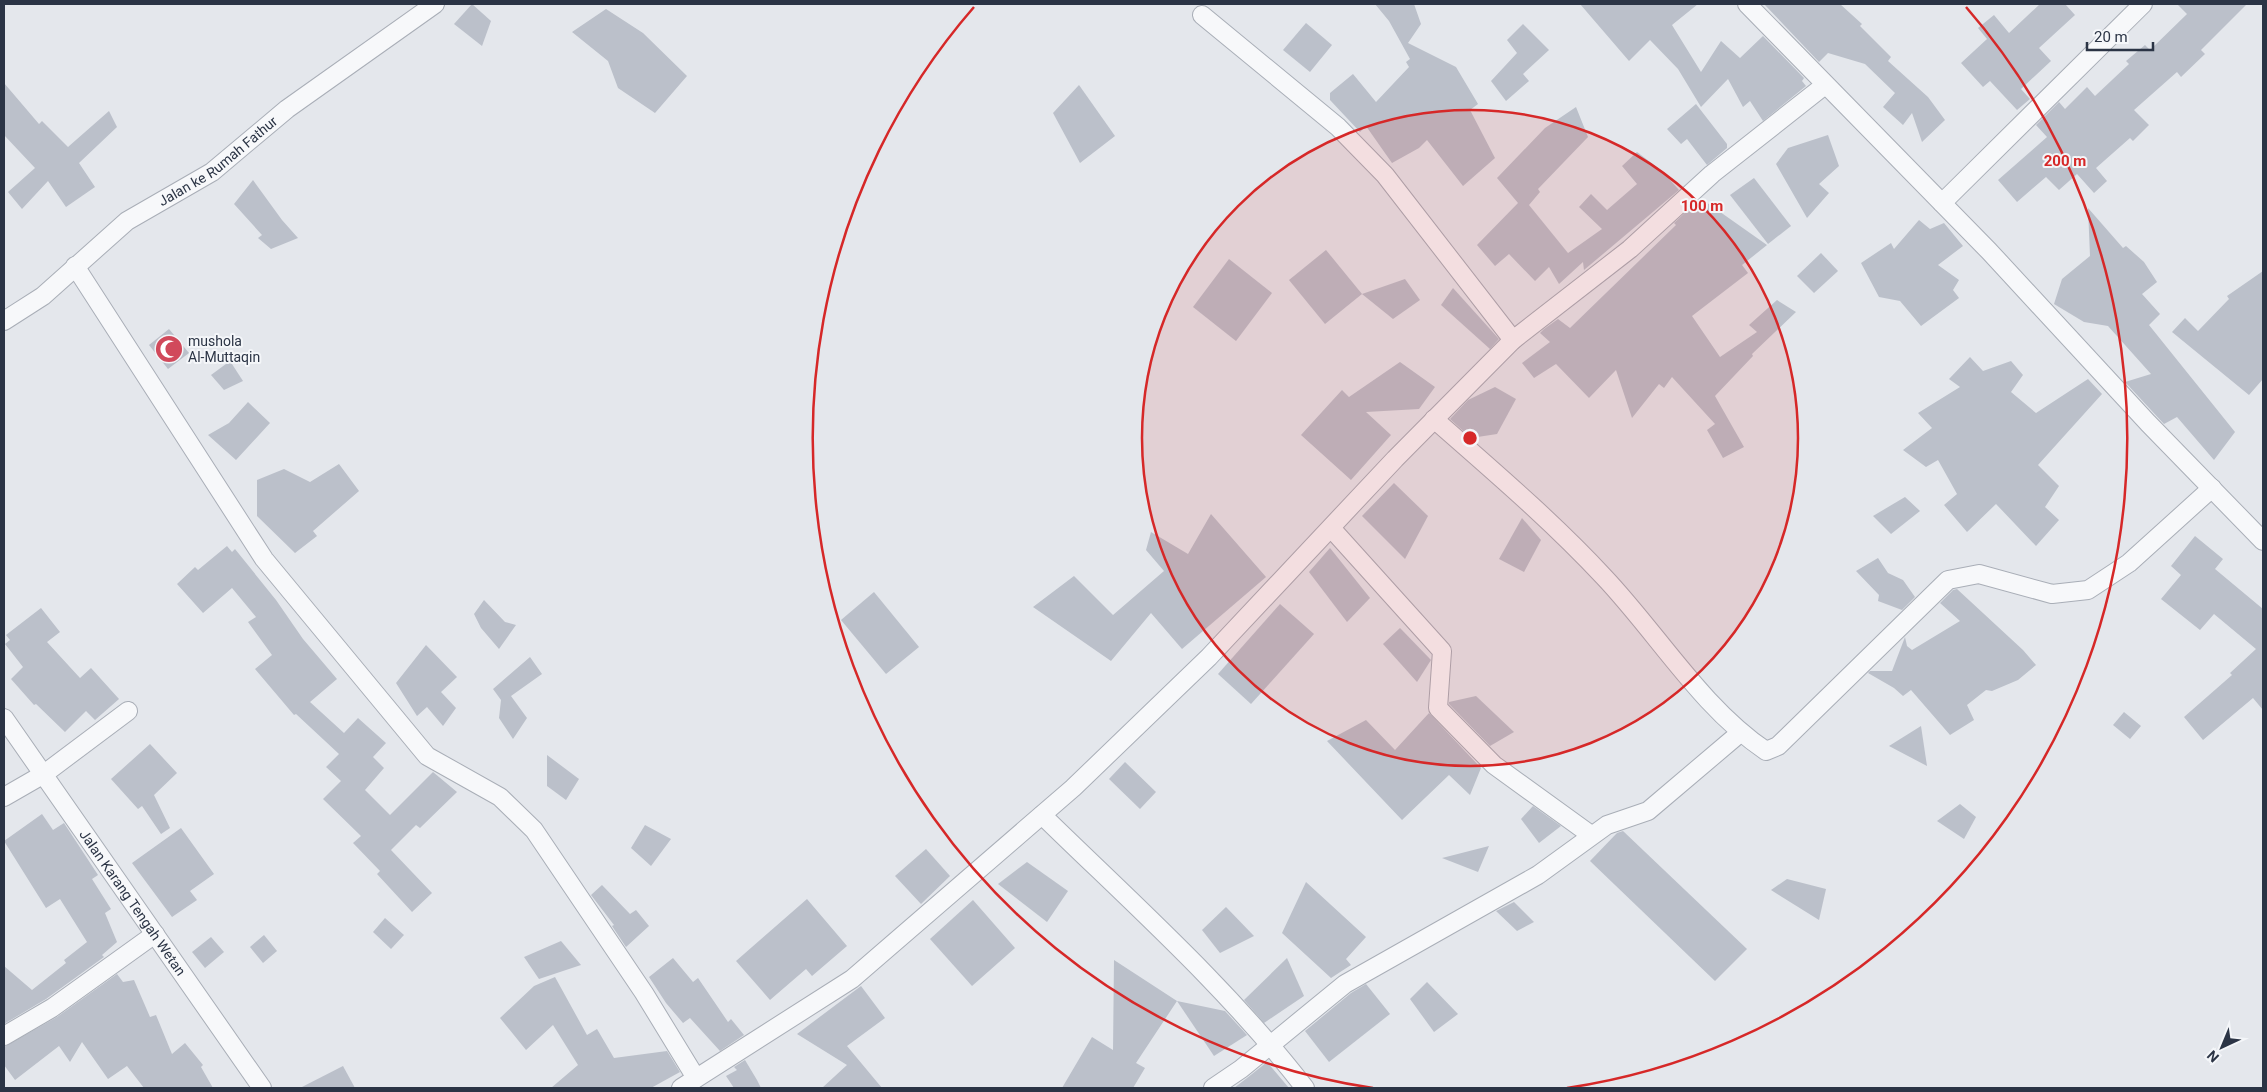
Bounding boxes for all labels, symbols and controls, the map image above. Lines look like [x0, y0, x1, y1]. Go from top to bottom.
scale bar [2087, 20, 2153, 52]
text: 20 m [2094, 28, 2128, 46]
street label: Jalan ke Rumah Fathur [156, 113, 280, 209]
text: 200 m [2044, 152, 2086, 170]
text: 100 m [1681, 197, 1723, 215]
place label: mushola Al-Muttaqin [188, 333, 260, 365]
mosque icon: mushola Al-Muttaqin [154, 334, 184, 364]
centre of rings [1461, 429, 1479, 447]
street label: Jalan Karang Tengah Wetan [76, 827, 189, 979]
north arrow [2197, 1022, 2247, 1072]
text: N [2204, 1047, 2222, 1066]

